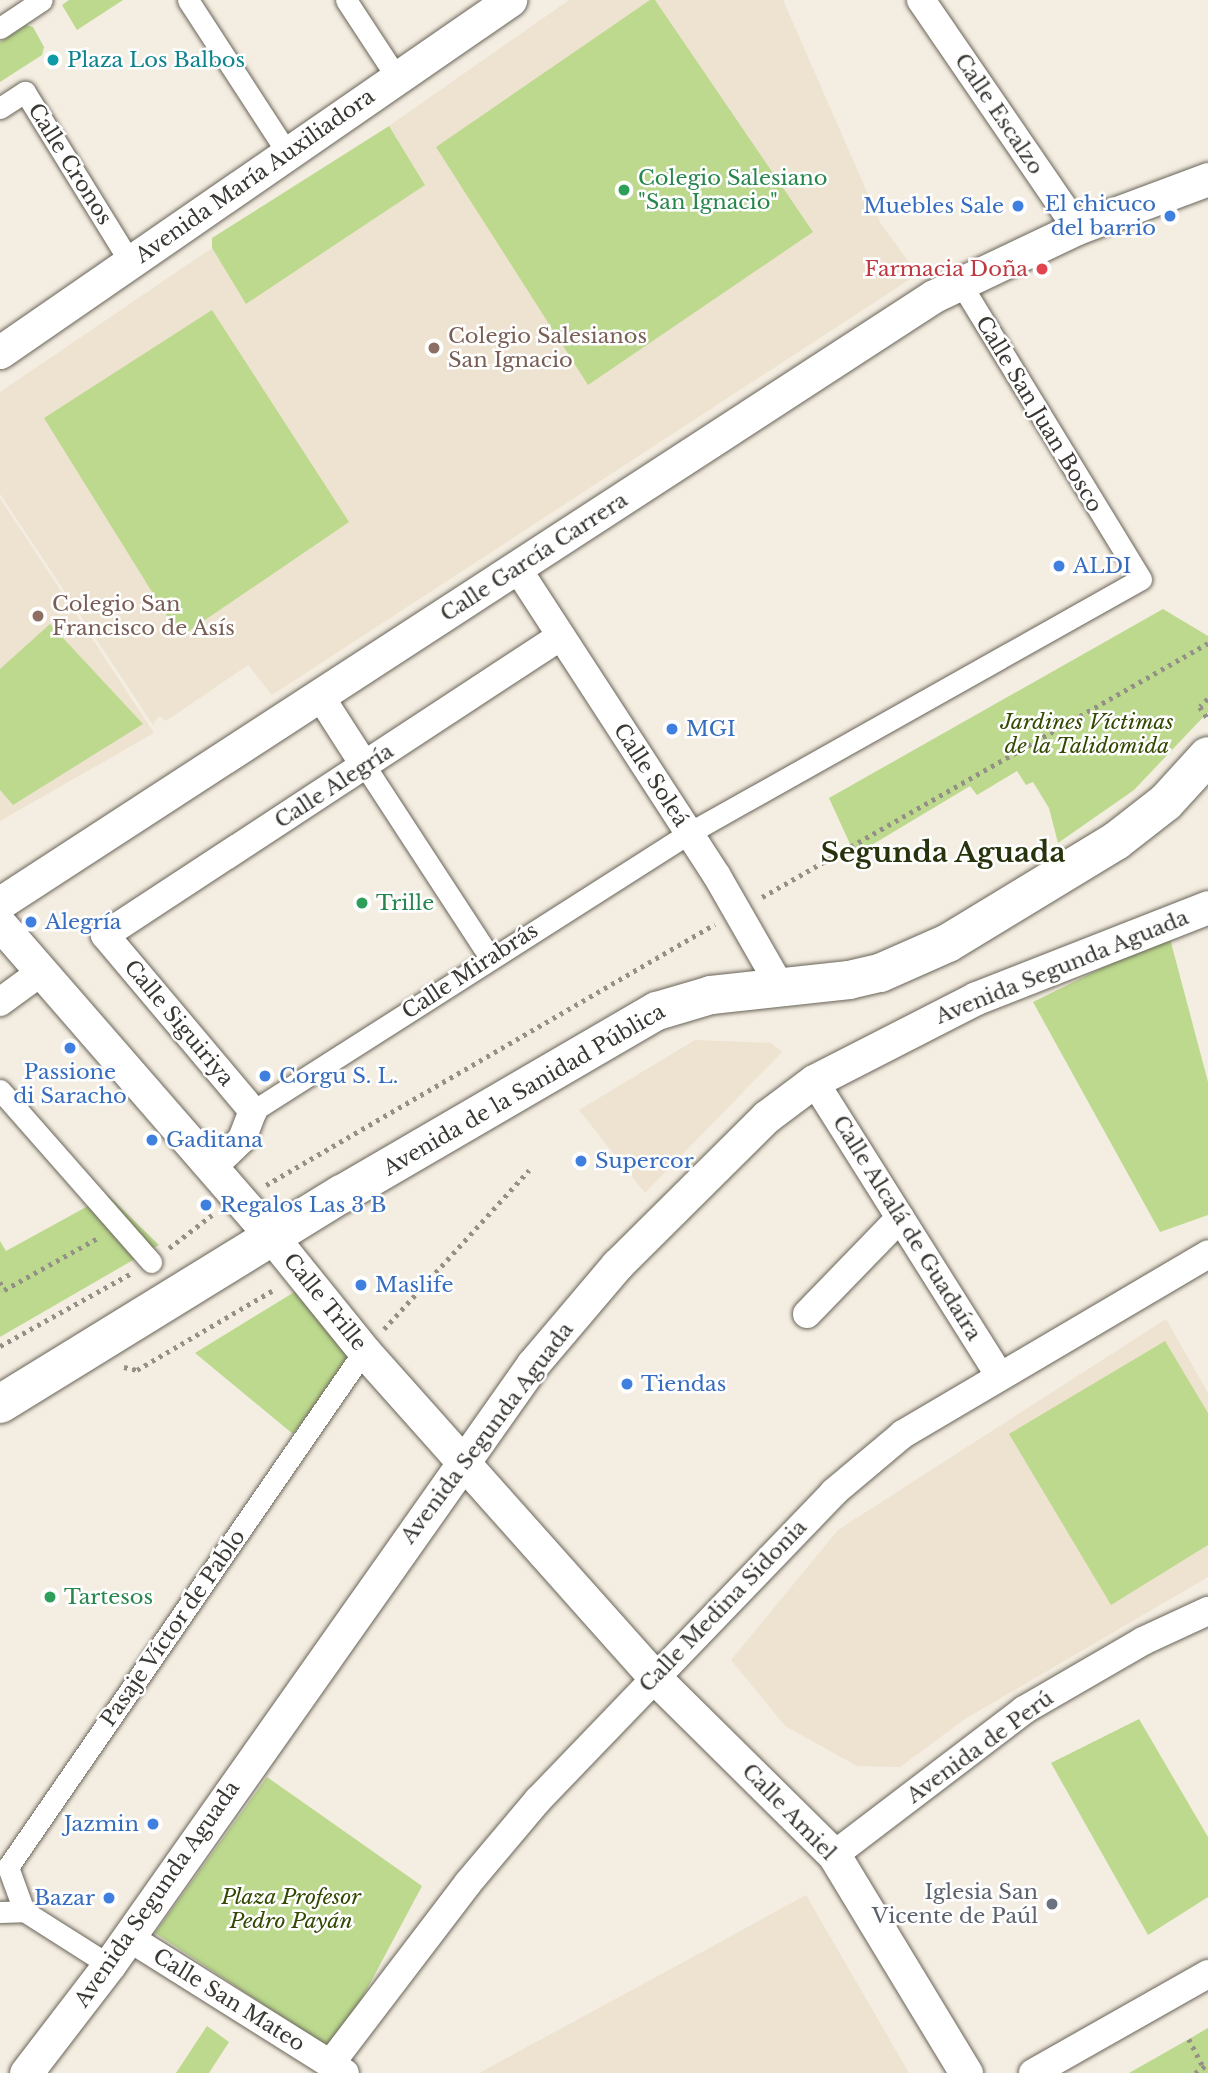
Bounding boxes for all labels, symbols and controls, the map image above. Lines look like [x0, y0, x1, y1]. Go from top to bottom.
place label: Plaza Los Balbos [67, 47, 245, 73]
street label: Calle Escalzo [949, 49, 1049, 179]
marker: Plaza Los Balbos [45, 52, 61, 68]
street label: Avenida María Auxiliadora [130, 83, 380, 269]
street label: Calle Cronos [23, 99, 117, 229]
place label: Colegio Salesiano "San Ignacio" [638, 165, 828, 215]
marker: Colegio Salesiano "San Ignacio" [616, 182, 632, 198]
place label: El chicuco del barrio [1045, 191, 1156, 241]
place label: Muebles Sale [863, 193, 1004, 219]
marker: Muebles Sale [1010, 198, 1026, 214]
marker: El chicuco del barrio [1162, 208, 1178, 224]
place label: Farmacia Doña [864, 256, 1028, 282]
marker: Farmacia Doña [1034, 261, 1050, 277]
street label: Calle San Juan Bosco [970, 311, 1108, 517]
place label: Colegio Salesianos San Ignacio [448, 323, 647, 373]
marker: Colegio Salesianos San Ignacio [426, 340, 442, 356]
street label: Calle García Carrera [436, 487, 632, 627]
place label: ALDI [1073, 553, 1131, 579]
marker: ALDI [1051, 558, 1067, 574]
place label: Colegio San Francisco de Asís [52, 591, 236, 641]
marker: Colegio San Francisco de Asís [30, 608, 46, 624]
park label: Jardines Víctimas de la Talidomida [1001, 709, 1173, 759]
place label: MGI [686, 716, 736, 742]
street label: Calle Soleá [608, 719, 694, 831]
marker: MGI [664, 721, 680, 737]
street label: Calle Alegría [270, 738, 398, 834]
district label: Segunda Aguada [820, 836, 1066, 870]
place label: Trille [376, 890, 434, 916]
marker: Trille [354, 895, 370, 911]
street label: Avenida Segunda Aguada [931, 904, 1193, 1030]
place label: Alegría [45, 909, 121, 935]
marker: Alegría [23, 914, 39, 930]
street label: Calle Mirabrás [397, 918, 543, 1024]
street label: Calle Siguiriya [119, 955, 239, 1091]
street label: Avenida de la Sanidad Pública [378, 999, 670, 1181]
marker: Passione di Saracho [62, 1040, 78, 1056]
place label: Passione di Saracho [13, 1059, 127, 1109]
place label: Corgu S. L. [279, 1063, 398, 1089]
marker: Corgu S. L. [257, 1068, 273, 1084]
street label: Calle Alcalá de Guadaíra [827, 1110, 987, 1346]
place label: Gaditana [166, 1127, 263, 1153]
marker: Gaditana [144, 1132, 160, 1148]
place label: Supercor [595, 1148, 694, 1174]
marker: Supercor [573, 1153, 589, 1169]
place label: Regalos Las 3 B [220, 1192, 386, 1218]
marker: Regalos Las 3 B [198, 1197, 214, 1213]
street label: Calle Trille [278, 1248, 372, 1356]
place label: Maslife [375, 1272, 453, 1298]
marker: Maslife [353, 1277, 369, 1293]
street label: Avenida Segunda Aguada [395, 1317, 579, 1549]
place label: Tiendas [641, 1371, 726, 1397]
marker: Tiendas [619, 1376, 635, 1392]
street label: Calle Medina Sidonia [634, 1515, 812, 1697]
street label: Pasaje Víctor de Pablo [95, 1524, 251, 1732]
place label: Tartesos [64, 1584, 153, 1610]
marker: Tartesos [42, 1589, 58, 1605]
street label: Avenida de Perú [902, 1685, 1058, 1809]
street label: Calle Amiel [737, 1758, 841, 1866]
street label: Avenida Segunda Aguada [69, 1775, 245, 2013]
place label: Jazmin [64, 1811, 139, 1837]
marker: Jazmin [145, 1816, 161, 1832]
place label: Iglesia San Vicente de Paúl [872, 1879, 1038, 1929]
park label: Plaza Profesor Pedro Payán [221, 1884, 361, 1934]
place label: Bazar [34, 1885, 95, 1911]
marker: Bazar [101, 1890, 117, 1906]
marker: Iglesia San Vicente de Paúl [1044, 1896, 1060, 1912]
street label: Calle San Mateo [149, 1943, 309, 2057]

